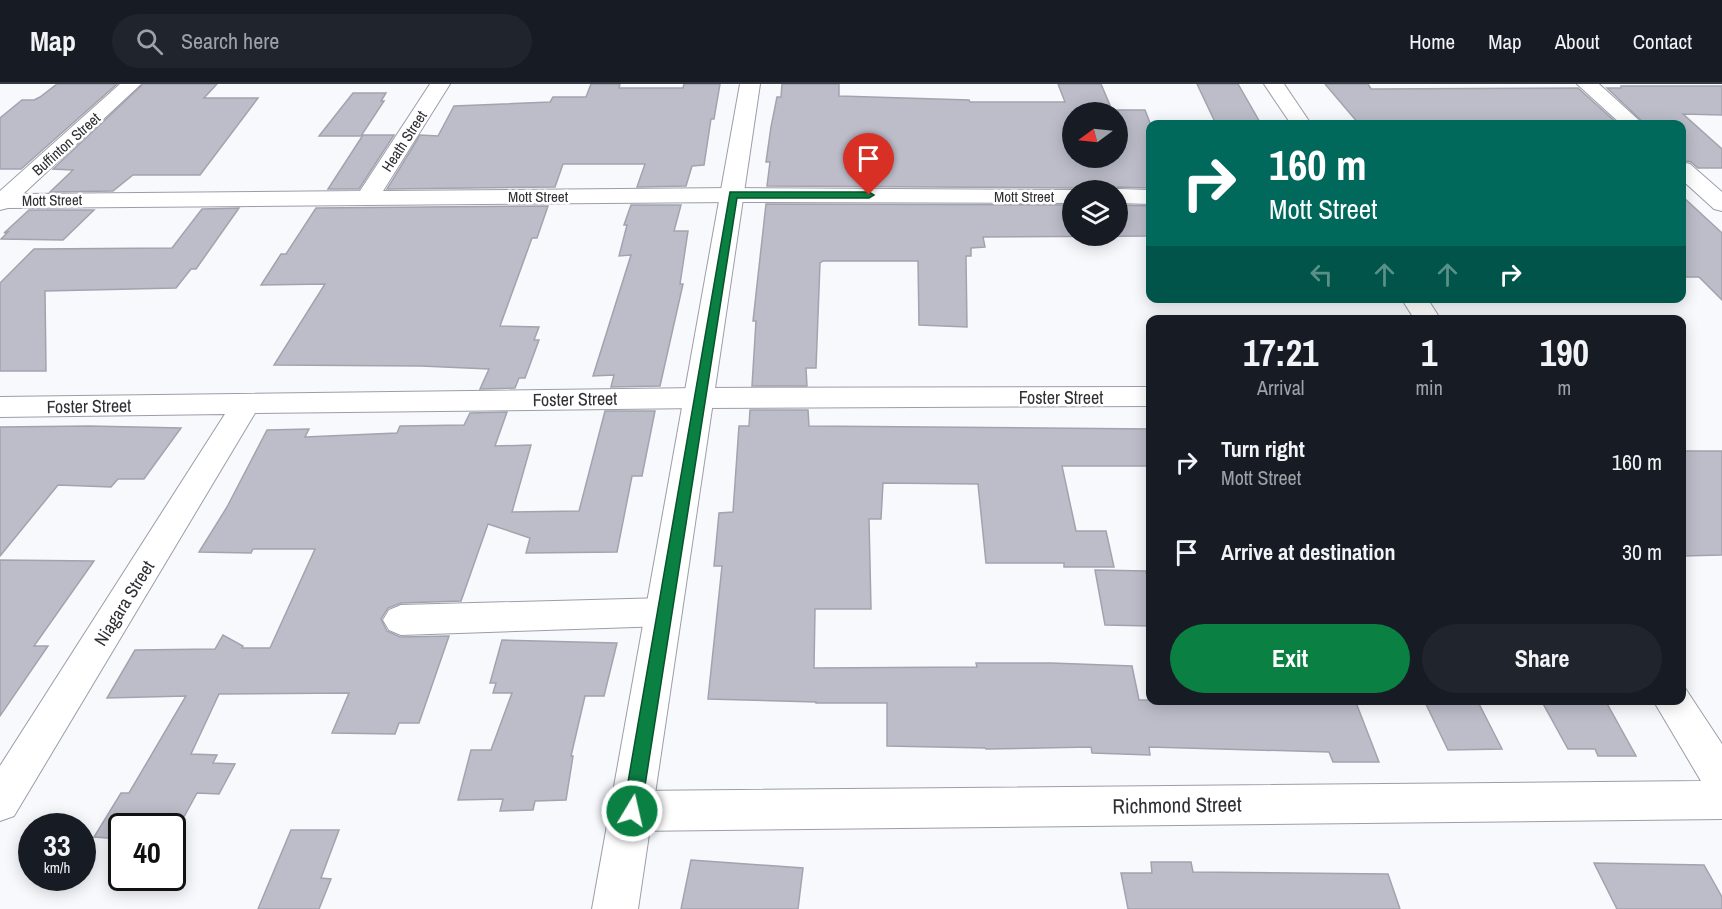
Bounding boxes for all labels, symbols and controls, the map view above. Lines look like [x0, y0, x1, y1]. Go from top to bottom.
search box [112, 14, 532, 68]
text: Map [30, 22, 76, 60]
icon: search [133, 25, 166, 58]
text: Search here [181, 26, 279, 56]
text: Home [1409, 27, 1455, 56]
text: Map [1488, 27, 1522, 56]
text: About [1555, 27, 1600, 56]
text: Contact [1633, 27, 1692, 56]
north arrow [1062, 102, 1128, 168]
map controls [1062, 102, 1128, 246]
street label: Heath Street [376, 106, 432, 176]
street label: Buffinton Street [27, 107, 105, 180]
pin [843, 133, 894, 195]
text: 160 m [1269, 137, 1367, 193]
icon: arrive [852, 142, 885, 175]
icon: right [1170, 144, 1248, 222]
button: layers [1062, 180, 1128, 246]
street label: Mott Street [508, 186, 569, 207]
street label: Mott Street [994, 186, 1055, 207]
street label: Mott Street [22, 189, 83, 211]
text: Mott Street [1269, 191, 1377, 227]
icon: left [1305, 258, 1338, 291]
icon: ahead [1368, 258, 1401, 291]
icon: ahead [1431, 258, 1464, 291]
icon: right [1494, 258, 1527, 291]
text: 17:21 [1243, 329, 1318, 377]
text: 1 [1421, 329, 1437, 377]
text: 190 [1540, 329, 1589, 377]
text: Arrival [1257, 374, 1304, 401]
text: min [1415, 374, 1443, 401]
text: m [1558, 374, 1571, 401]
street label: Foster Street [1019, 385, 1103, 410]
street label: Foster Street [532, 386, 618, 412]
street label: Foster Street [46, 393, 132, 419]
text: Turn right [1221, 434, 1305, 464]
icon: right [1170, 446, 1203, 479]
text: 160 m [1612, 447, 1662, 477]
text: Mott Street [1221, 464, 1301, 491]
icon: arrive [1170, 536, 1203, 569]
text: Arrive at destination [1221, 537, 1395, 567]
text: 30 m [1622, 537, 1662, 567]
street label: Niagara Street [88, 556, 160, 650]
button: Exit [1170, 624, 1410, 693]
button: Share [1422, 624, 1662, 693]
position arrow [600, 779, 664, 843]
street label: Richmond Street [1112, 789, 1242, 821]
speed limit sign: 40 [108, 813, 186, 891]
text: 33 [43, 825, 71, 865]
text: km/h [44, 857, 70, 878]

